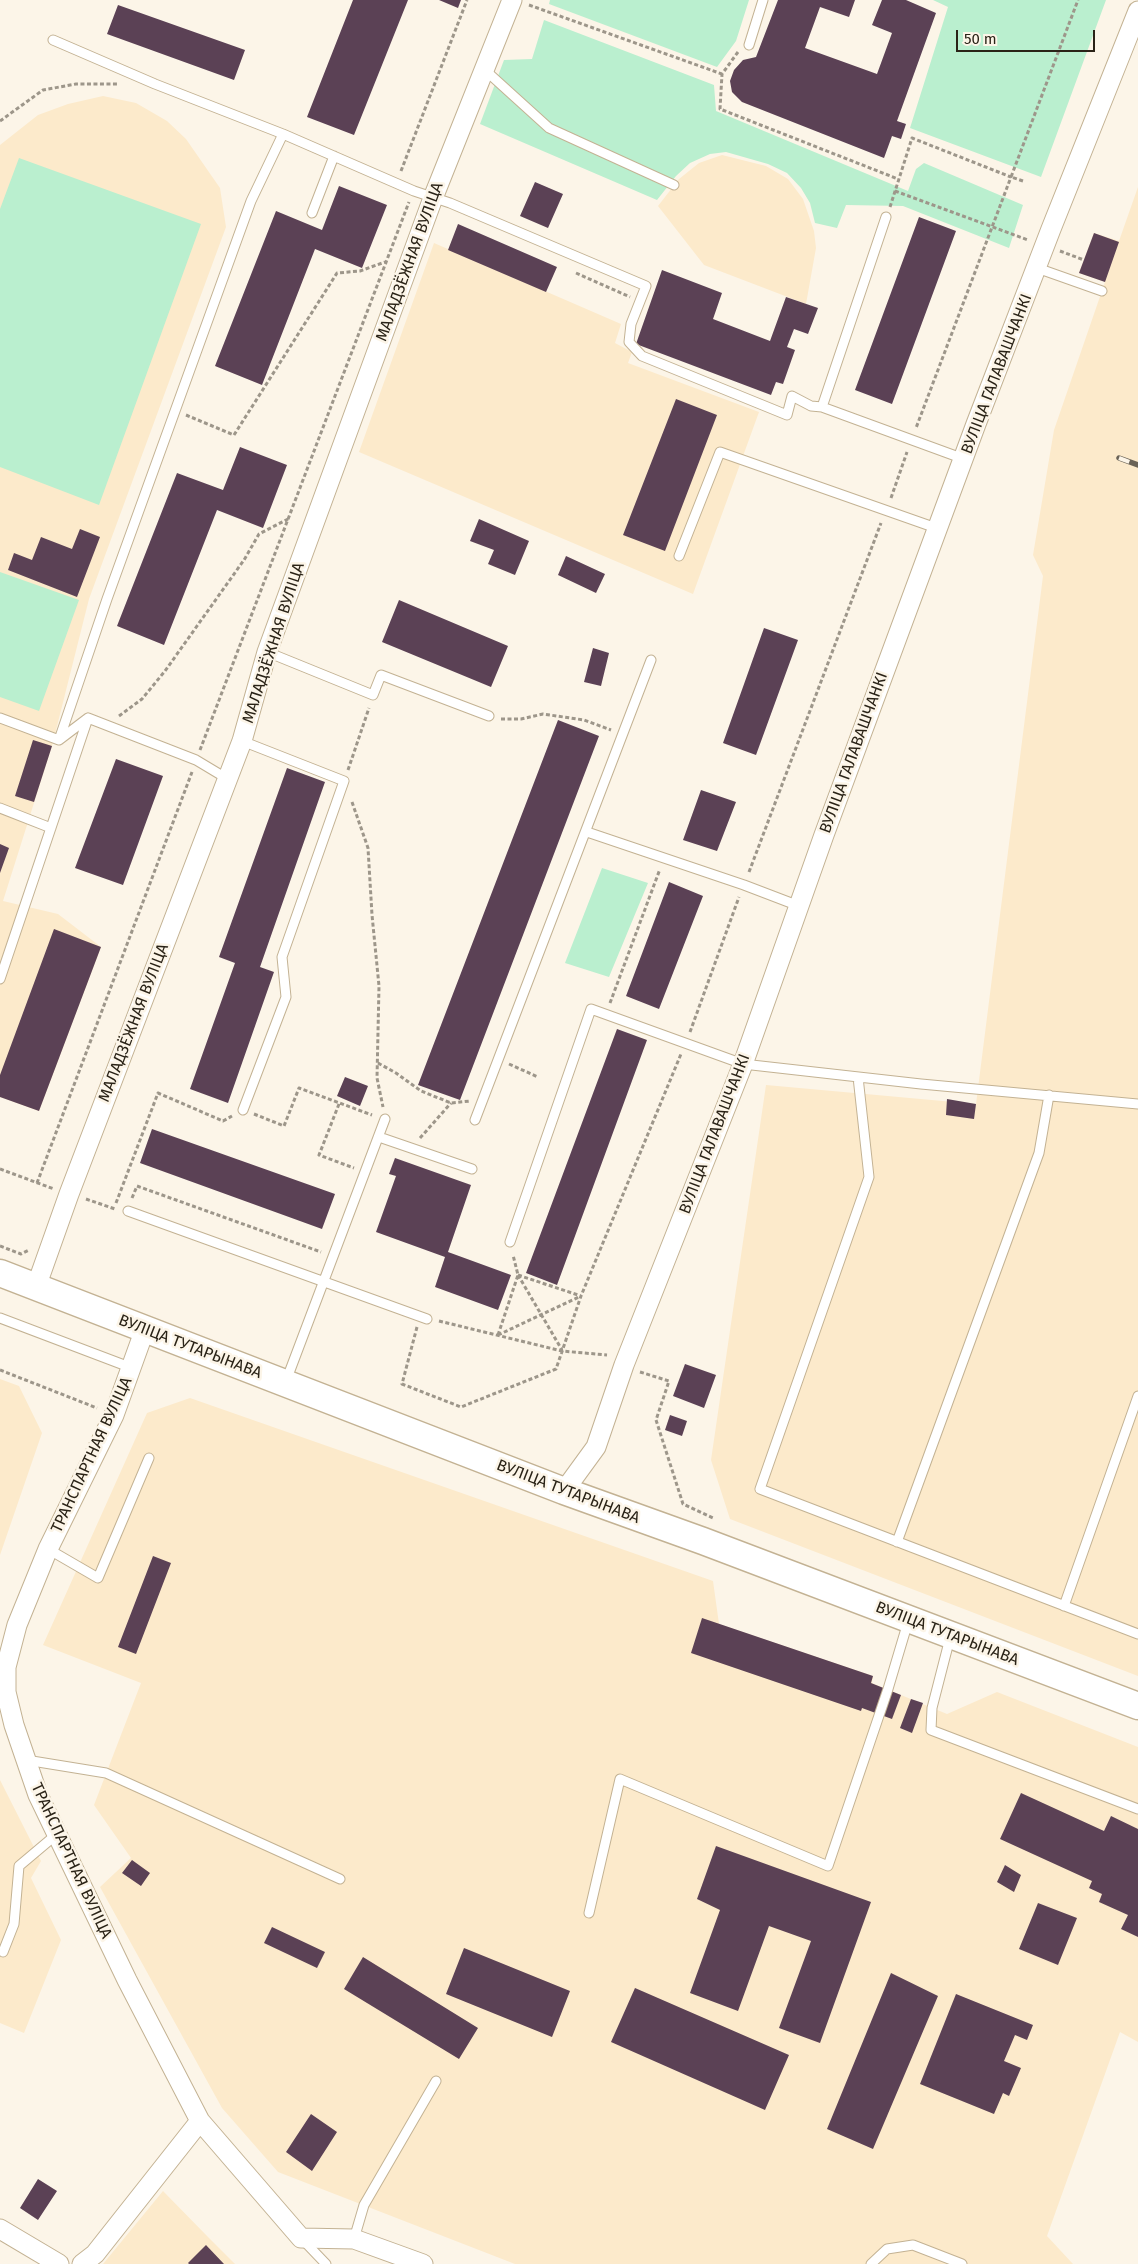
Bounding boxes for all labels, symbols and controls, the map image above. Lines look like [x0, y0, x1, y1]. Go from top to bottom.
scale bar [958, 20, 1097, 52]
text: 50 m [964, 30, 997, 48]
street label: МАЛАДЗЁЖНАЯ ВУЛІЦА [372, 180, 448, 344]
street label: ВУЛІЦА ГАЛАВАШЧАНКІ [958, 291, 1036, 457]
street label: МАЛАДЗЁЖНАЯ ВУЛІЦА [239, 560, 309, 726]
street label: ВУЛІЦА ГАЛАВАШЧАНКІ [816, 670, 892, 836]
street label: МАЛАДЗЁЖНАЯ ВУЛІЦА [95, 941, 173, 1105]
street label: ВУЛІЦА ГАЛАВАШЧАНКІ [676, 1051, 754, 1217]
street label: ВУЛІЦА ТУТАРЫНАВА [116, 1311, 264, 1383]
street label: ТРАНСПАРТНАЯ ВУЛІЦА [47, 1374, 137, 1536]
street label: ВУЛІЦА ТУТАРЫНАВА [494, 1456, 642, 1528]
street label: ВУЛІЦА ТУТАРЫНАВА [873, 1598, 1021, 1670]
street label: ТРАНСПАРТНАЯ ВУЛІЦА [26, 1780, 116, 1942]

